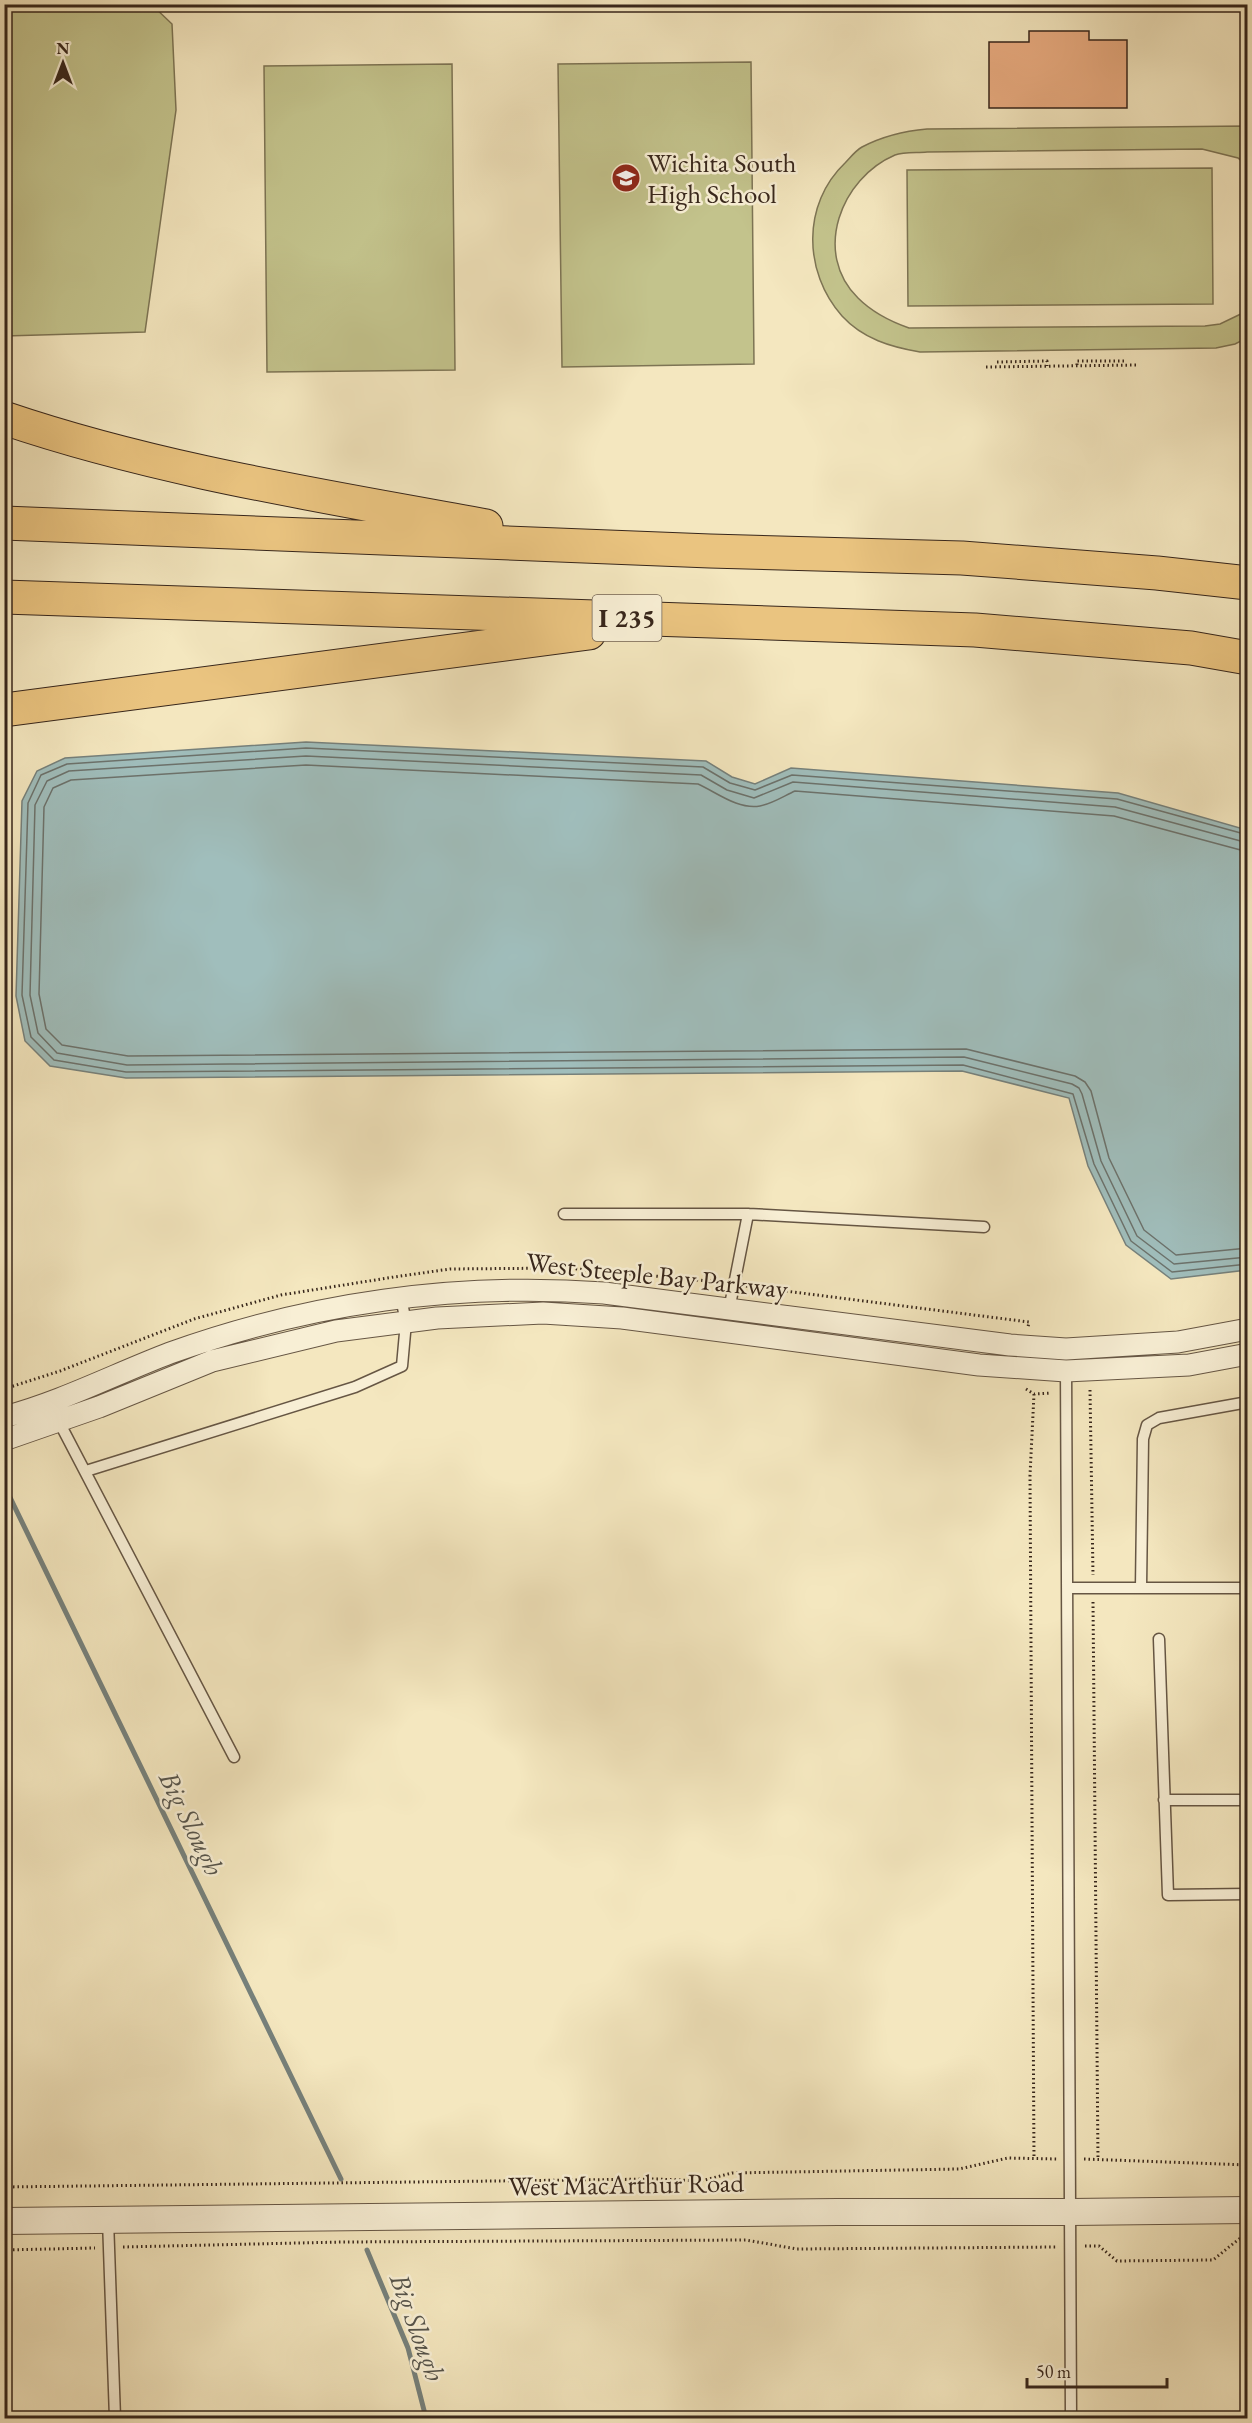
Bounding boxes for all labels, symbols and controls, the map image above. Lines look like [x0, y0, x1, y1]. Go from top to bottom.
north arrow [33, 33, 93, 93]
text: N [57, 38, 70, 59]
place label: Wichita South High School [647, 145, 797, 211]
school or university icon: Wichita South High School [610, 162, 642, 194]
road number: I 235 [592, 595, 662, 641]
street label: West Steeple Bay Parkway [524, 1244, 790, 1306]
water label: Big Slough [151, 1764, 233, 1882]
street label: West MacArthur Road [508, 2164, 745, 2204]
water label: Big Slough [382, 2267, 454, 2386]
scale bar [1027, 2351, 1166, 2389]
text: 50 m [1036, 2360, 1071, 2383]

